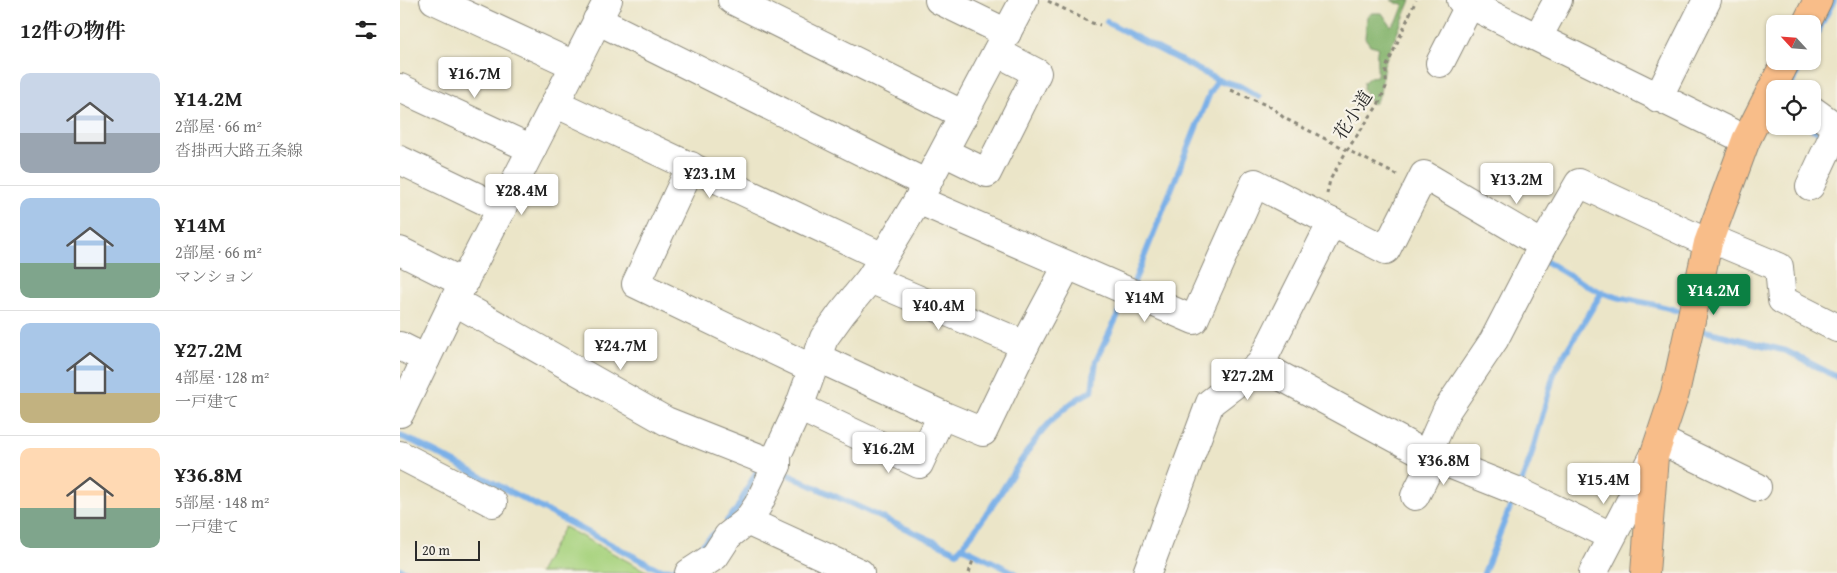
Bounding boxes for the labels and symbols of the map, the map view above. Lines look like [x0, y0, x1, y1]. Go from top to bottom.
north arrow [1766, 15, 1821, 70]
pin: ¥16.7M [434, 56, 516, 99]
street label: 花小道 [1327, 85, 1379, 145]
pin: ¥23.1M [669, 156, 751, 199]
pin: ¥13.2M [1476, 162, 1558, 205]
pin: ¥28.4M [481, 174, 563, 216]
pin: ¥14.2M [1673, 274, 1755, 316]
pin: ¥14M [1115, 280, 1175, 323]
pin: ¥40.4M [898, 288, 980, 331]
pin: ¥24.7M [580, 328, 662, 371]
pin: ¥27.2M [1207, 358, 1289, 401]
pin: ¥16.2M [848, 432, 930, 474]
pin: ¥36.8M [1403, 444, 1485, 486]
pin: ¥15.4M [1563, 462, 1645, 505]
scale bar [415, 538, 480, 561]

